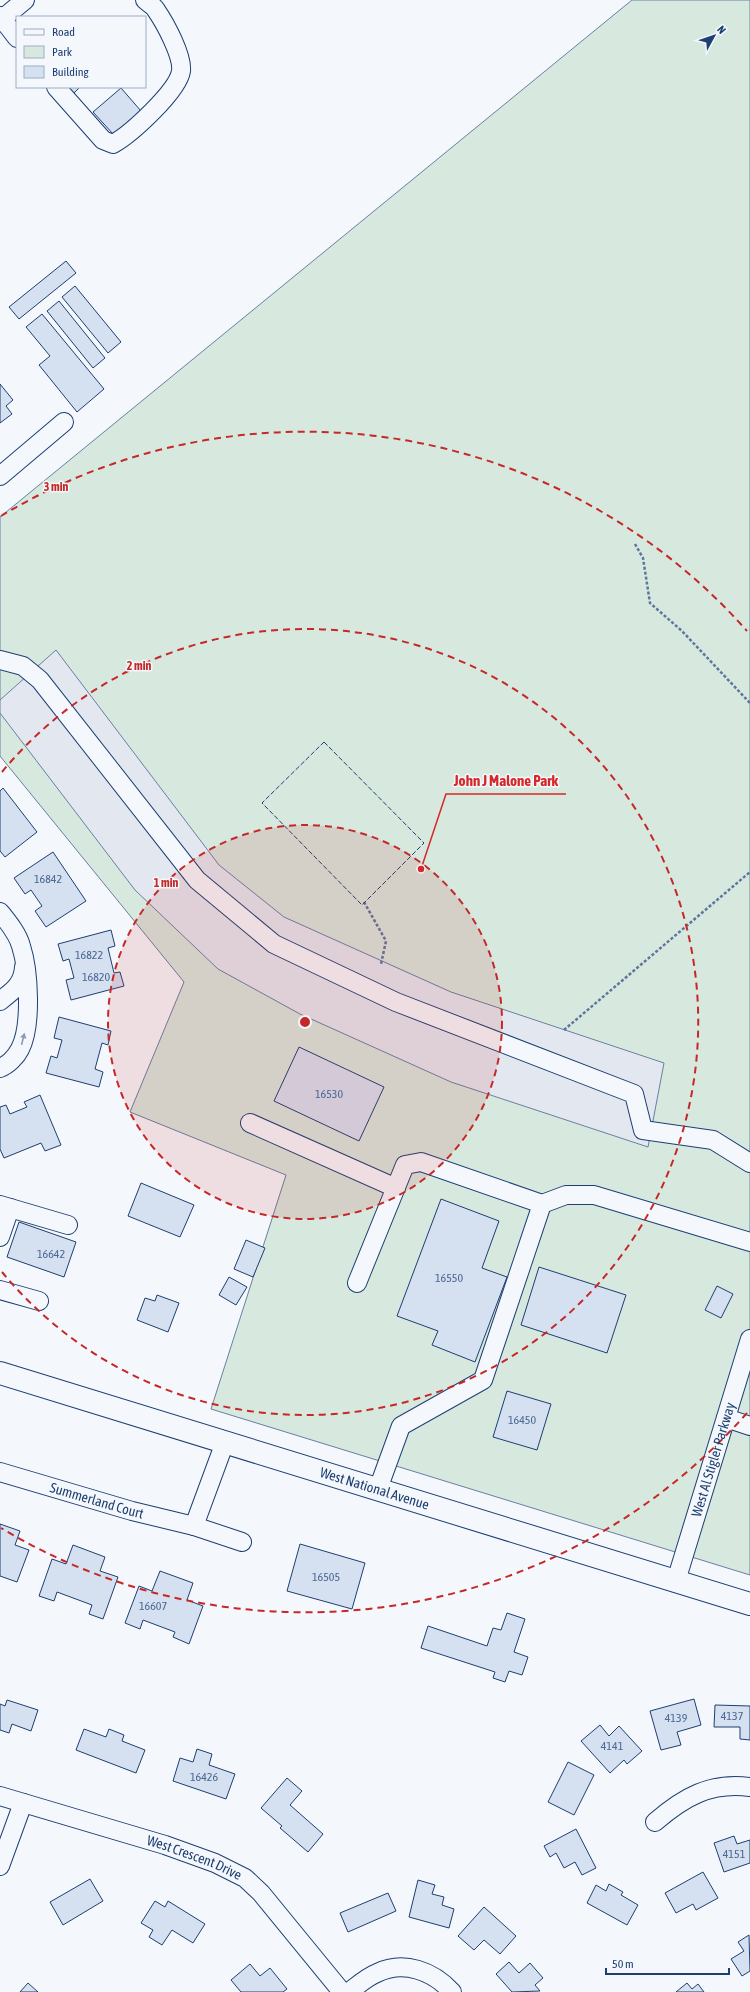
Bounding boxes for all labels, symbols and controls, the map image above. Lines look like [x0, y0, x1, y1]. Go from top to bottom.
legend [16, 16, 146, 88]
north arrow [694, 16, 734, 56]
text: N [715, 23, 728, 36]
text: Road [52, 25, 75, 39]
text: Park [52, 45, 73, 59]
text: Building [52, 65, 90, 79]
text: 3 min [44, 480, 68, 494]
text: 2 min [127, 659, 151, 673]
callout: John J Malone Park [446, 767, 566, 794]
text: John J Malone Park [453, 772, 559, 789]
house number: 16842 [34, 872, 62, 886]
text: 1 min [154, 876, 178, 890]
house number: 16822 [75, 948, 103, 962]
house number: 16820 [82, 970, 110, 984]
centre of rings [298, 1015, 312, 1029]
one-way arrow [20, 1032, 26, 1044]
house number: 16530 [315, 1087, 343, 1101]
house number: 16642 [37, 1247, 65, 1261]
house number: 16550 [435, 1271, 463, 1285]
street label: West Al Stigler Parkway [688, 1400, 738, 1519]
house number: 16450 [508, 1413, 536, 1427]
street label: West National Avenue [318, 1464, 431, 1513]
street label: Summerland Court [48, 1479, 145, 1522]
house number: 16505 [312, 1570, 340, 1584]
house number: 16607 [139, 1599, 167, 1613]
house number: 4137 [721, 1709, 744, 1723]
house number: 4139 [665, 1711, 688, 1725]
house number: 4141 [601, 1739, 624, 1753]
house number: 16426 [190, 1770, 218, 1784]
street label: West Crescent Drive [145, 1832, 244, 1883]
house number: 4151 [723, 1847, 746, 1861]
scale bar [606, 1950, 729, 1976]
text: 50 m [612, 1957, 634, 1971]

